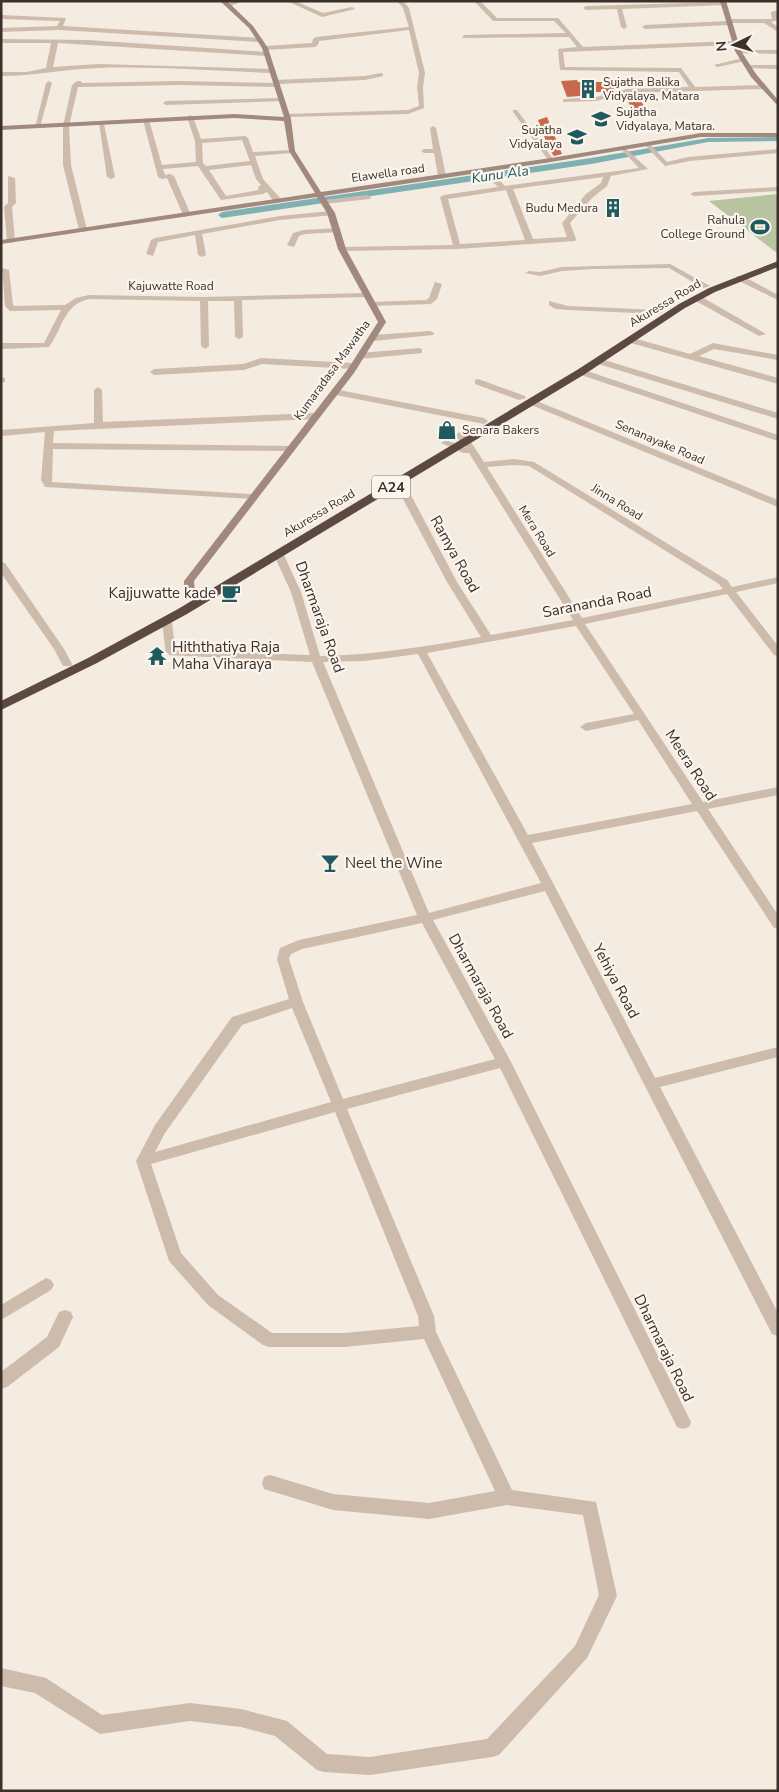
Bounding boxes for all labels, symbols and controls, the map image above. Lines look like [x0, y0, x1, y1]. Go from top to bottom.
north arrow [709, 20, 759, 70]
text: N [712, 40, 731, 52]
place label: Sujatha Balika Vidyalaya, Matara [602, 74, 699, 104]
building icon: Sujatha Balika Vidyalaya, Matara [577, 78, 599, 100]
place label: Sujatha Vidyalaya, Matara. [615, 104, 715, 134]
school or university icon: Sujatha Vidyalaya, Matara. [590, 108, 612, 130]
place label: Sujatha Vidyalaya [508, 122, 562, 152]
school or university icon: Sujatha Vidyalaya [566, 126, 588, 148]
street label: Elawella road [350, 160, 426, 186]
water label: Kunu Ala [470, 161, 530, 188]
building icon: Budu Medura [602, 197, 624, 219]
place label: Budu Medura [525, 200, 598, 216]
place label: Rahula College Ground [661, 212, 745, 242]
sports icon: Rahula College Ground [749, 216, 771, 238]
street label: Akuressa Road [626, 275, 704, 331]
street label: Kajuwatte Road [128, 278, 214, 294]
street label: Kumaradasa Mawatha [290, 317, 374, 423]
street label: Senanayake Road [613, 416, 707, 468]
shop icon: Senara Bakers [436, 419, 458, 441]
place label: Senara Bakers [462, 422, 540, 438]
road number: A24 [372, 476, 410, 498]
street label: Jinna Road [587, 479, 646, 524]
street label: Akuressa Road [280, 485, 358, 541]
street label: Mera Road [515, 502, 559, 560]
street label: Ramya Road [426, 512, 484, 596]
street label: Dharmaraja Road [291, 558, 349, 676]
cafe icon: Kajjuwatte kade [220, 582, 242, 604]
street label: Sarananda Road [541, 582, 653, 622]
place label: Kajjuwatte kade [109, 583, 216, 603]
place label: Hiththatiya Raja Maha Viharaya [172, 637, 280, 674]
temple icon: Hiththatiya Raja Maha Viharaya [146, 645, 168, 667]
street label: Meera Road [661, 726, 721, 804]
bar icon: Neel the Wine [319, 852, 341, 874]
place label: Neel the Wine [345, 853, 442, 873]
street label: Dharmaraja Road [444, 930, 518, 1042]
street label: Yehiya Road [587, 939, 644, 1022]
street label: Dharmaraja Road [629, 1291, 699, 1405]

